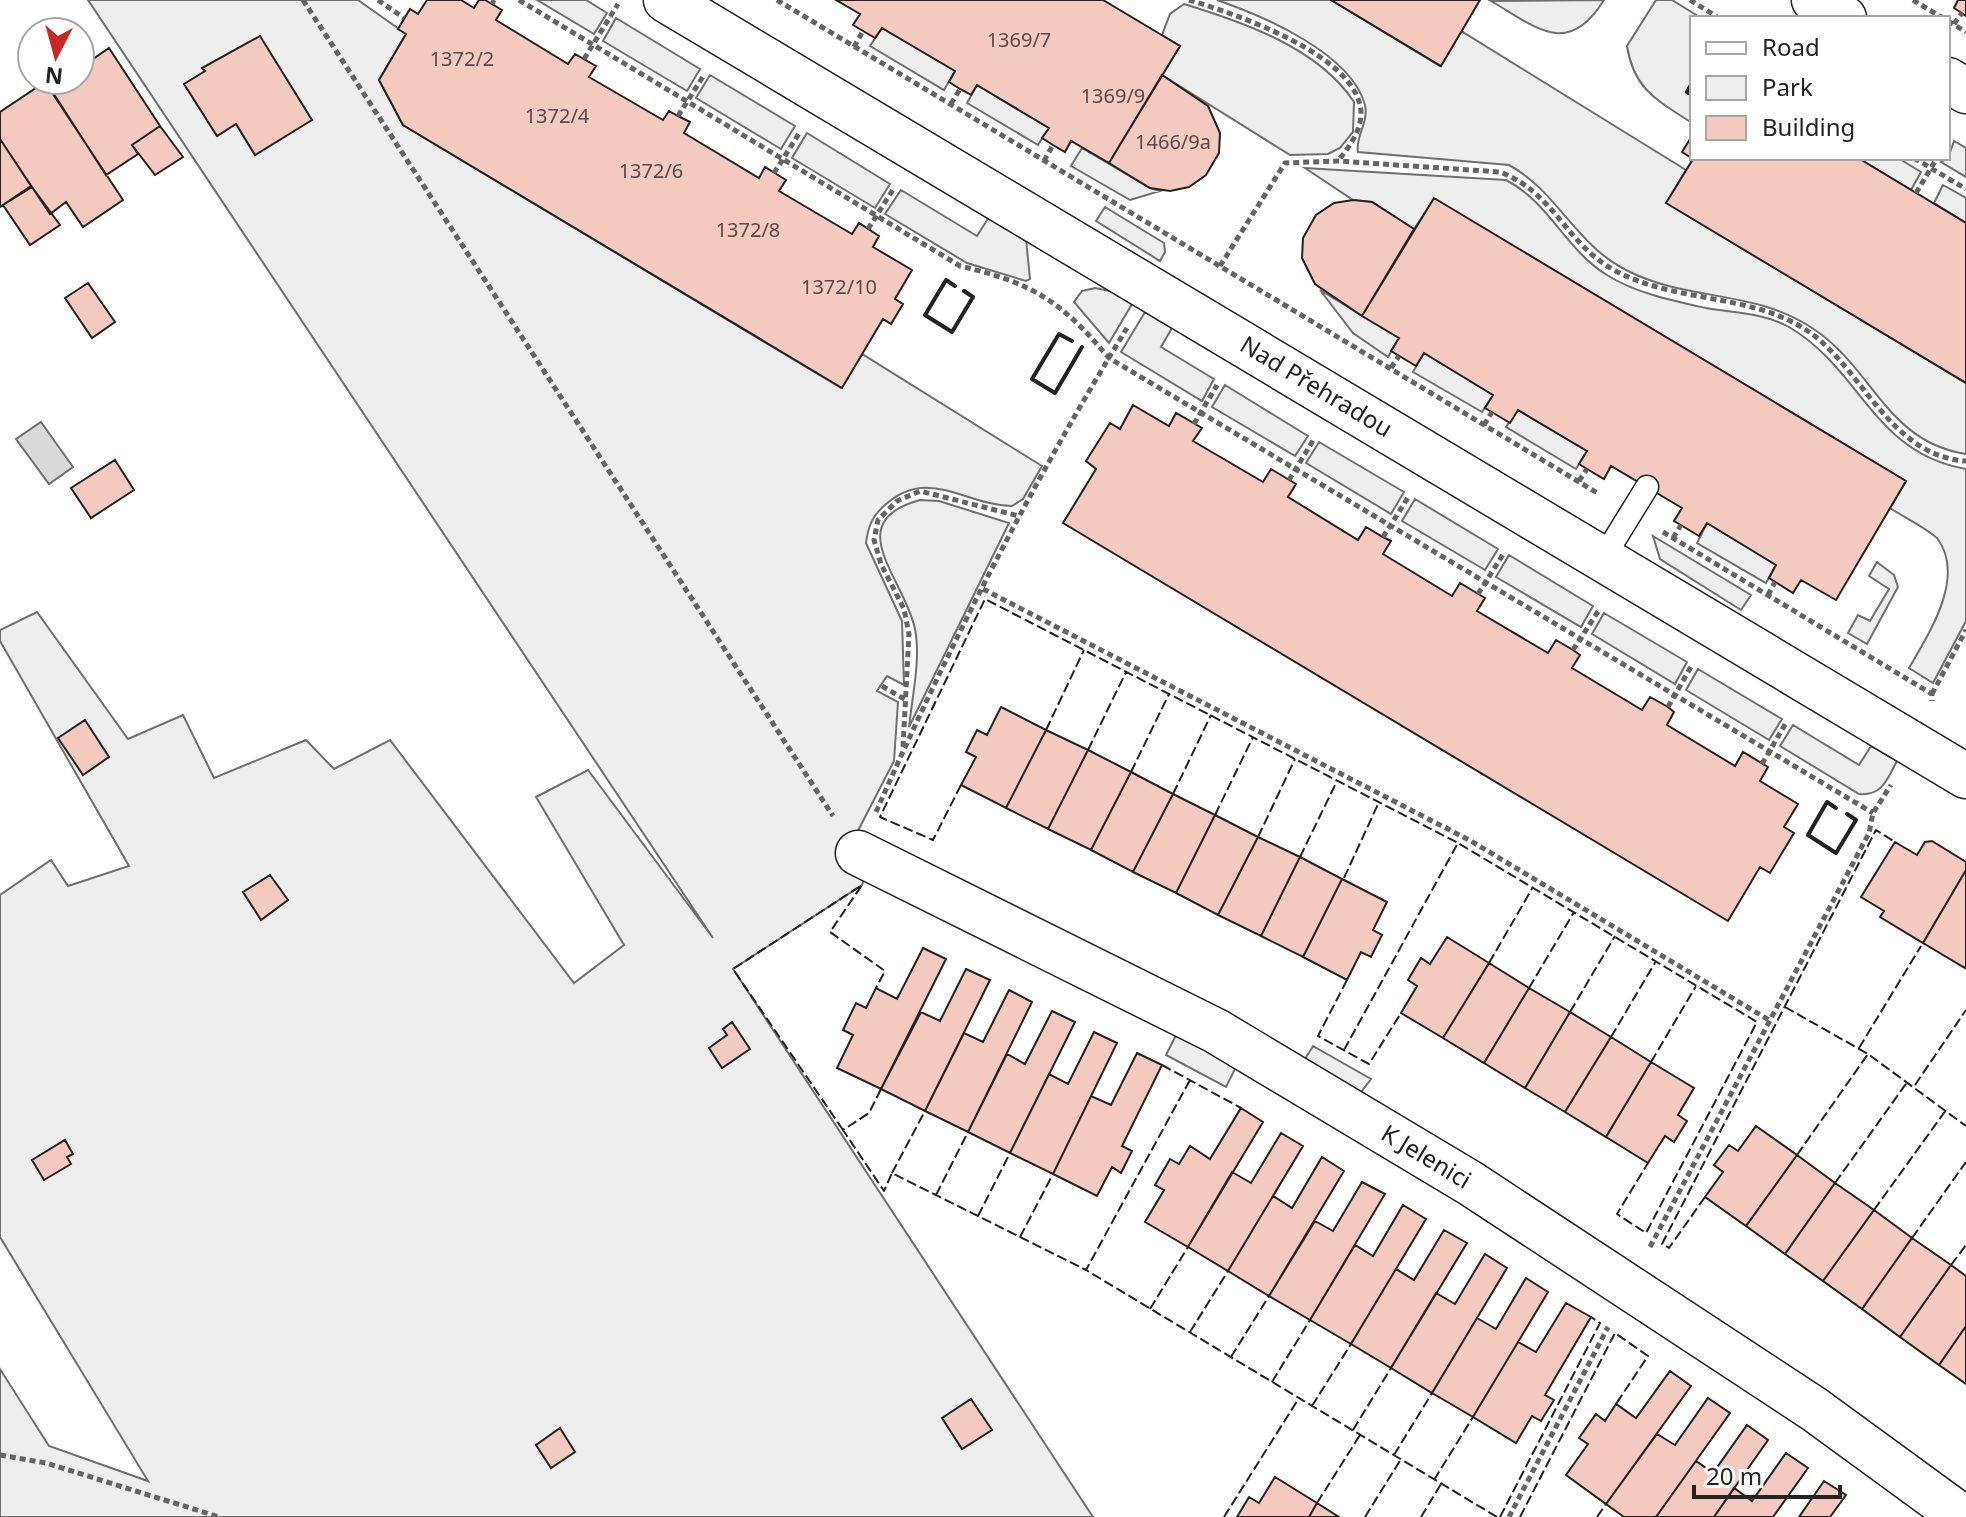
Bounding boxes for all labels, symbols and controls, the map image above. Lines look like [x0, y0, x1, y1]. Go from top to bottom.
north arrow [16, 16, 96, 96]
legend [1690, 16, 1950, 160]
house number: 1369/7 [987, 26, 1051, 53]
text: Road [1762, 30, 1820, 63]
house number: 1372/2 [430, 45, 494, 72]
text: N [43, 61, 64, 93]
text: Park [1762, 70, 1813, 103]
house number: 1369/9 [1081, 82, 1145, 109]
house number: 1372/4 [525, 102, 590, 129]
text: Building [1762, 110, 1855, 143]
house number: 1466/9a [1135, 128, 1211, 155]
house number: 1372/6 [619, 157, 683, 184]
house number: 1372/8 [716, 216, 780, 243]
house number: 1372/10 [801, 273, 877, 300]
street label: Nad Přehradou [1235, 327, 1399, 444]
street label: K Jelenici [1376, 1116, 1478, 1196]
scale bar [1694, 1449, 1840, 1499]
text: 20 m [1706, 1459, 1762, 1492]

